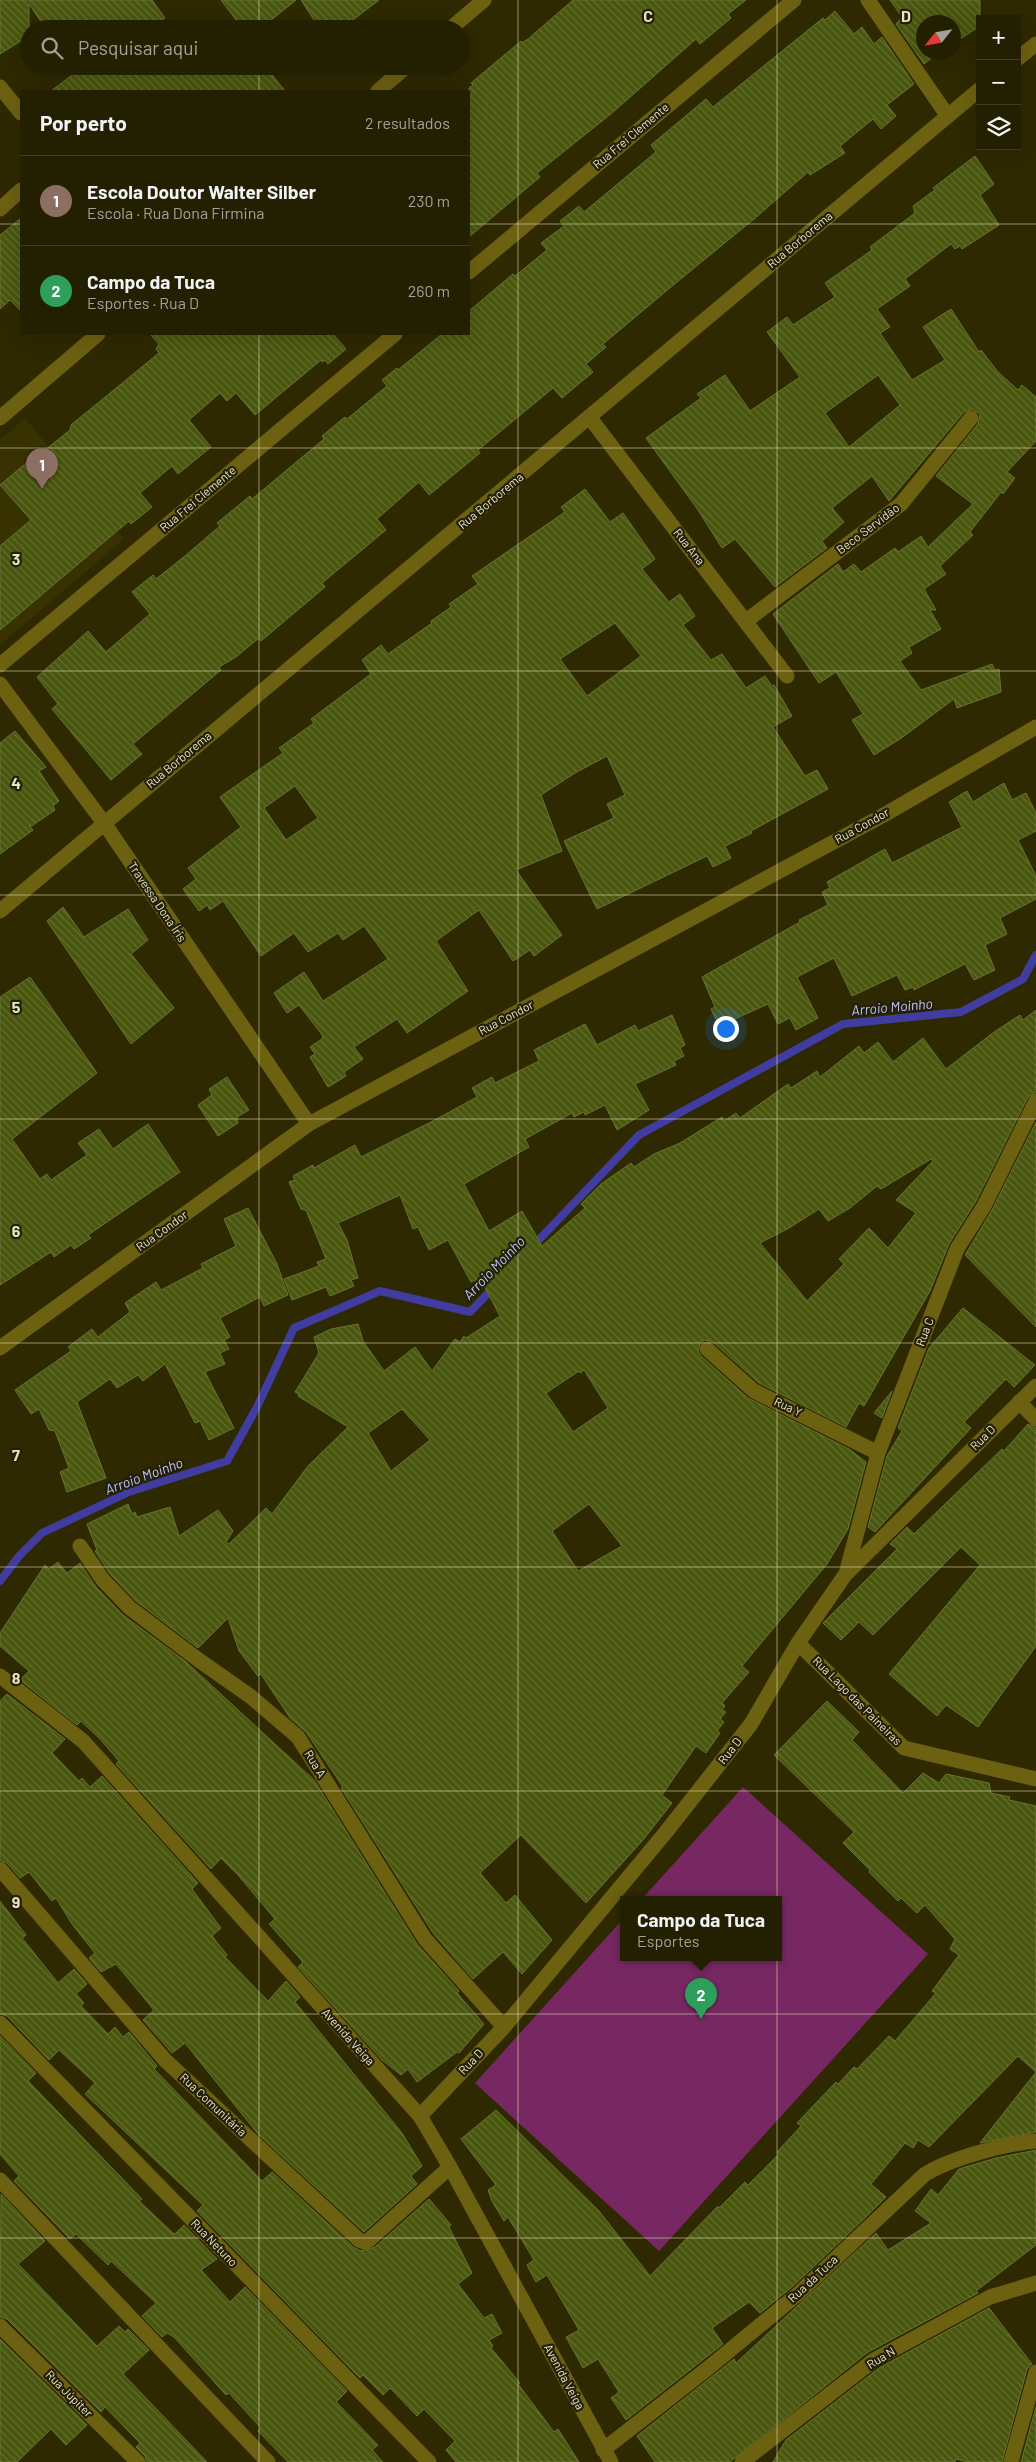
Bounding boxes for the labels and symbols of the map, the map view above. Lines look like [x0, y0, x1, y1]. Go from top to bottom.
text: C [643, 6, 653, 25]
text: D [901, 6, 911, 25]
north arrow [916, 15, 961, 60]
street label: Rua Frei Clemente [590, 99, 671, 171]
street label: Rua Borborema [764, 208, 835, 270]
pin: 1 [26, 448, 58, 489]
street label: Rua Frei Clemente [157, 462, 238, 534]
street label: Rua Borborema [455, 469, 526, 531]
street label: Beco Servidão [833, 500, 902, 556]
street label: Rua Ana [671, 525, 708, 567]
text: 3 [12, 549, 20, 568]
street label: Rua Borborema [143, 728, 214, 790]
text: 4 [11, 773, 21, 792]
street label: Rua Condor [832, 804, 892, 846]
street label: Travessa Dona Íris [126, 859, 190, 944]
water label: Arroio Moinho [851, 994, 933, 1019]
text: 5 [12, 997, 21, 1016]
street label: Rua Condor [476, 997, 536, 1037]
your location [713, 1016, 739, 1042]
street label: Rua Condor [133, 1207, 190, 1253]
text: 6 [12, 1221, 21, 1240]
water label: Arroio Moinho [459, 1232, 528, 1303]
street label: Rua C [912, 1315, 936, 1348]
street label: Rua Y [772, 1394, 805, 1419]
street label: Rua D [967, 1422, 998, 1453]
text: 7 [12, 1445, 20, 1464]
water label: Arroio Moinho [103, 1454, 185, 1497]
street label: Rua Lago das Paineiras [810, 1653, 905, 1748]
text: 8 [12, 1668, 21, 1687]
street label: Rua D [715, 1734, 744, 1766]
street label: Rua A [302, 1747, 330, 1780]
text: 9 [12, 1892, 20, 1911]
pin: 2 [685, 1978, 717, 2019]
street label: Avenida Veiga [319, 2005, 378, 2068]
street label: Rua D [455, 2046, 486, 2077]
street label: Rua Comunitária [177, 2070, 250, 2139]
street label: Rua Netuno [189, 2216, 241, 2269]
street label: Rua da Tuca [785, 2252, 840, 2305]
street label: Avenida Veiga [542, 2341, 588, 2412]
street label: Rua N [864, 2343, 897, 2371]
street label: Rua Júpiter [43, 2367, 96, 2420]

